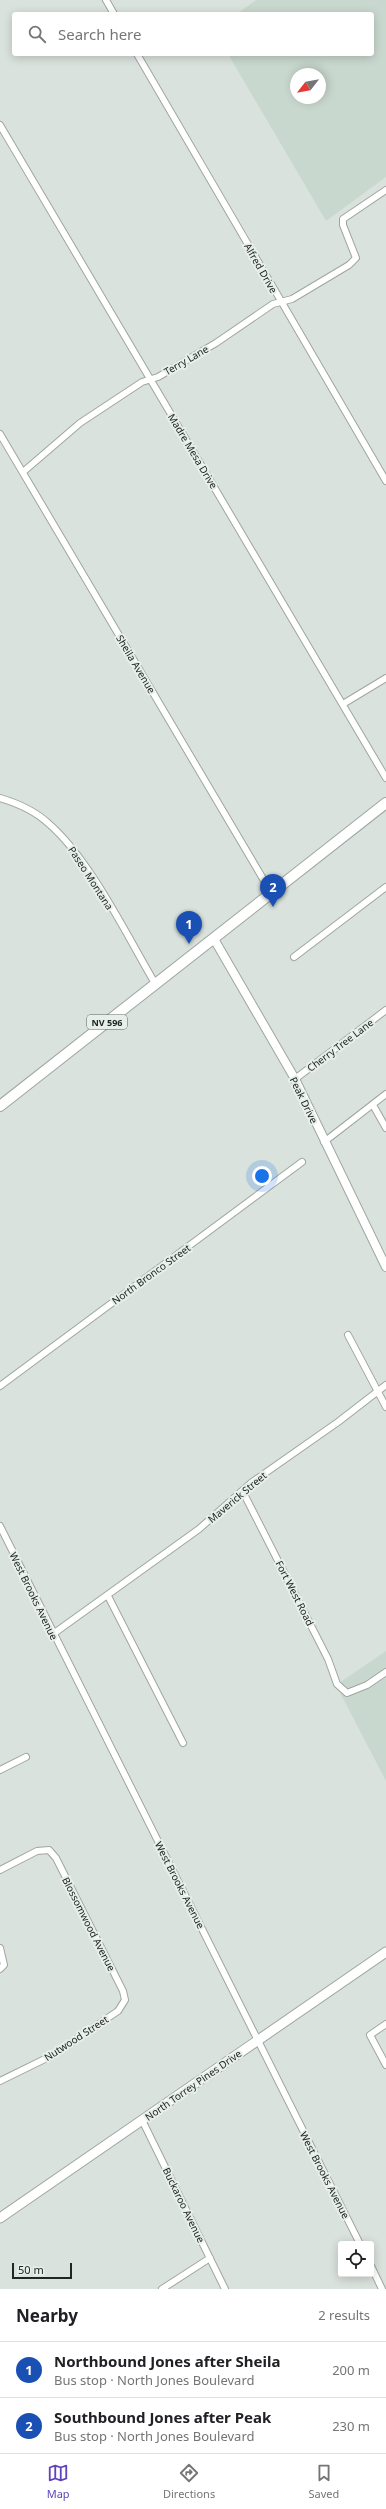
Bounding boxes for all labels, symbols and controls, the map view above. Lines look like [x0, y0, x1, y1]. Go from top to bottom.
search box [12, 12, 374, 56]
icon: search [26, 23, 48, 45]
text: Search here [58, 24, 141, 44]
north arrow [290, 68, 326, 104]
street label: Alfred Drive [241, 240, 281, 296]
street label: Terry Lane [161, 341, 211, 378]
street label: Madre Mesa Drive [165, 411, 221, 492]
street label: Sheila Avenue [113, 632, 159, 696]
street label: Paseo Montana [65, 844, 117, 912]
pin: 2 [260, 874, 286, 907]
pin: 1 [176, 911, 202, 944]
road number: NV 596 [87, 1015, 127, 1029]
street label: Cherry Tree Lane [304, 1015, 376, 1075]
street label: Peak Drive [287, 1074, 321, 1126]
your location [252, 1166, 272, 1186]
street label: North Bronco Street [109, 1240, 194, 1307]
street label: Maverick Street [205, 1468, 270, 1526]
street label: West Brooks Avenue [7, 1550, 62, 1643]
street label: Fort West Road [273, 1558, 317, 1628]
street label: West Brooks Avenue [152, 1839, 208, 1931]
street label: Blossomwood Avenue [59, 1875, 119, 1974]
street label: Nutwood Street [41, 2012, 111, 2064]
street label: North Torrey Pines Drive [142, 2046, 244, 2124]
street label: West Brooks Avenue [297, 2129, 353, 2221]
street label: Buckaroo Avenue [160, 2165, 208, 2245]
map controls [338, 2241, 374, 2277]
button: locate [338, 2241, 374, 2277]
scale bar [12, 2261, 72, 2280]
text: 50 m [18, 2262, 44, 2277]
text: Nearby [16, 2304, 78, 2327]
text: 2 results [318, 2306, 370, 2324]
text: Northbound Jones after Sheila [54, 2351, 281, 2371]
text: 1 [25, 2361, 33, 2379]
text: 200 m [332, 2361, 370, 2379]
text: Bus stop · North Jones Boulevard [54, 2371, 255, 2389]
text: Southbound Jones after Peak [54, 2407, 271, 2427]
text: 2 [25, 2417, 33, 2435]
text: 230 m [332, 2417, 370, 2435]
text: Bus stop · North Jones Boulevard [54, 2427, 255, 2445]
tab: Map [47, 2462, 70, 2501]
tab: Directions [163, 2462, 215, 2501]
tab: Saved [309, 2462, 339, 2501]

